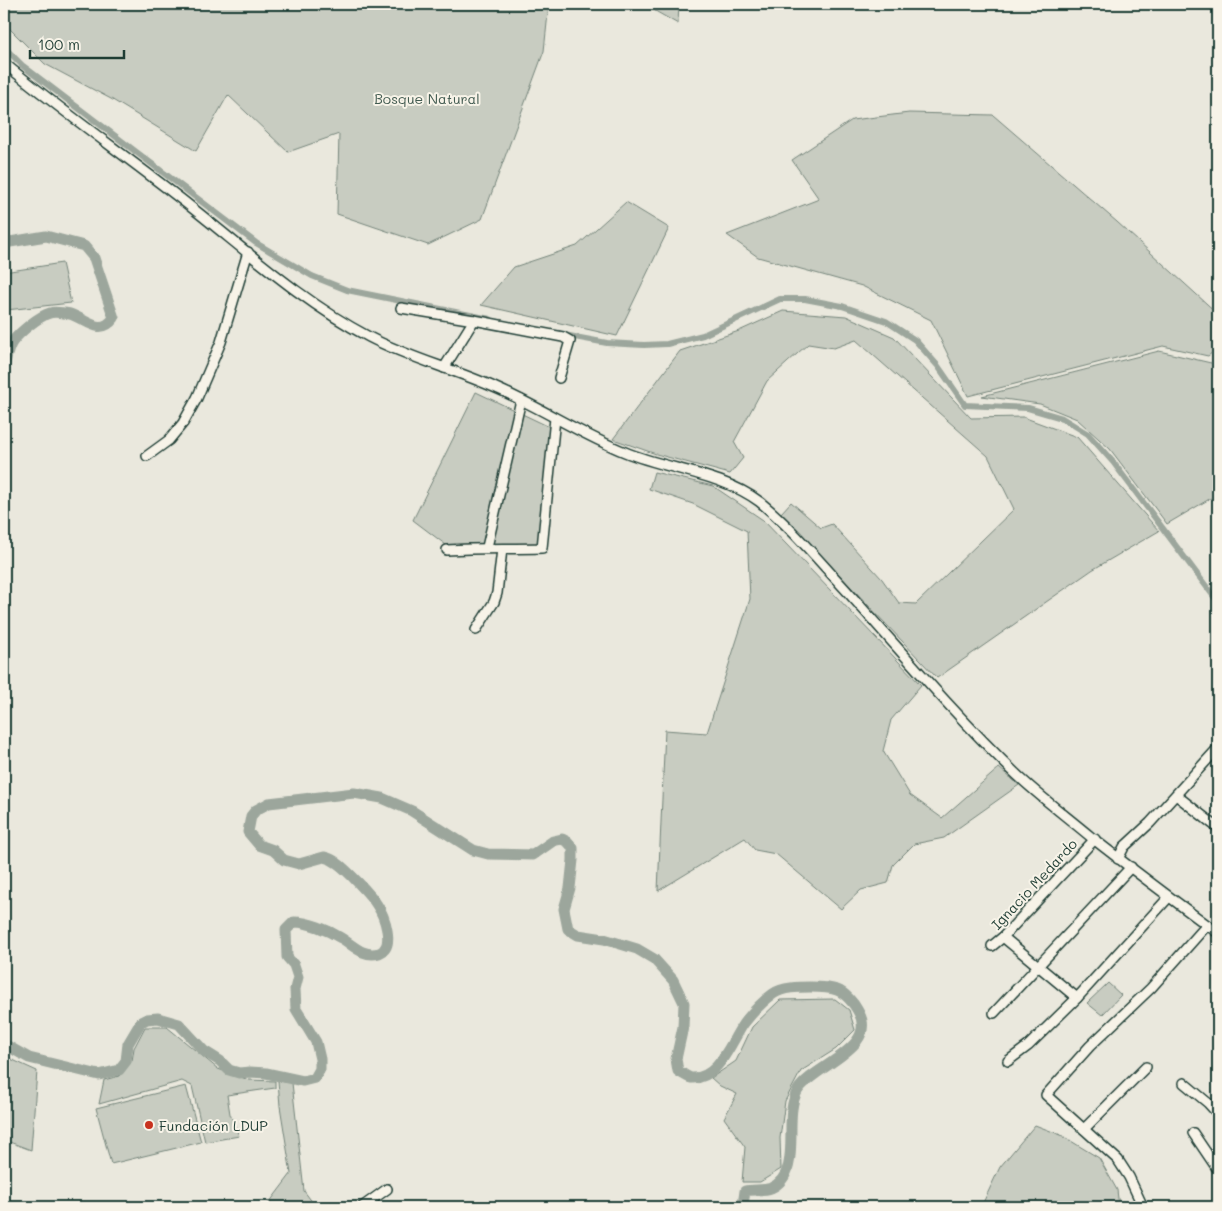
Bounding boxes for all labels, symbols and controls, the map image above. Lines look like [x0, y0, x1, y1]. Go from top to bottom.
scale bar [30, 28, 124, 60]
text: 100 m [38, 34, 80, 54]
park label: Bosque Natural [374, 89, 480, 108]
street label: Ignacio Medardo [987, 834, 1081, 934]
place label: Fundación LDUP [159, 1116, 268, 1135]
marker: Fundación LDUP [143, 1119, 155, 1131]

